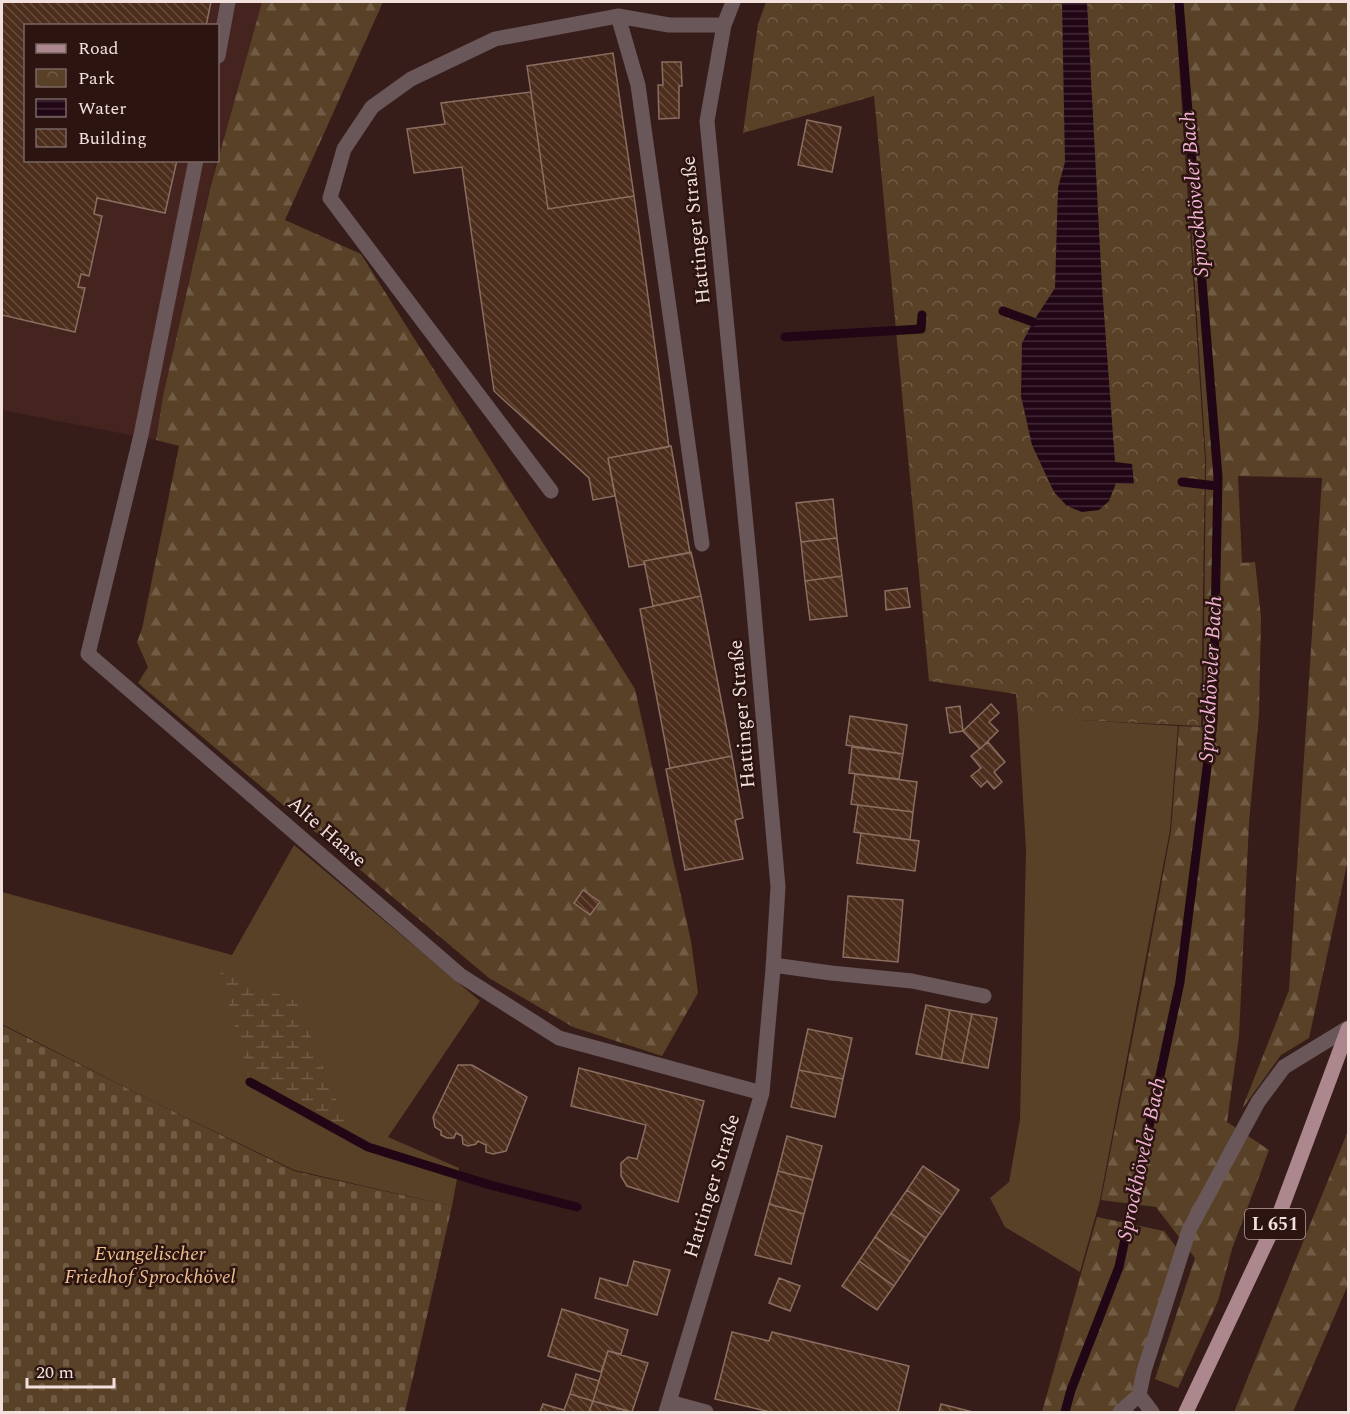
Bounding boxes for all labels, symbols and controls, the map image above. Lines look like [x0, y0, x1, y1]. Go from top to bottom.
legend [24, 24, 219, 162]
text: Road [78, 35, 119, 62]
text: Park [78, 65, 115, 92]
text: Water [78, 95, 126, 122]
water label: Sprockhöveler Bach [1172, 109, 1218, 278]
text: Building [78, 125, 147, 152]
street label: Hattinger Straße [673, 154, 719, 306]
water label: Sprockhöveler Bach [1191, 595, 1231, 763]
street label: Hattinger Straße [721, 638, 763, 790]
street label: Alte Haase [281, 789, 373, 875]
water label: Sprockhöveler Bach [1109, 1074, 1175, 1244]
street label: Hattinger Straße [676, 1110, 748, 1262]
road number: L 651 [1245, 1209, 1305, 1239]
park label: Evangelischer Friedhof Sprockhövel [64, 1239, 236, 1292]
scale bar [27, 1351, 114, 1389]
text: 20 m [36, 1359, 74, 1386]

